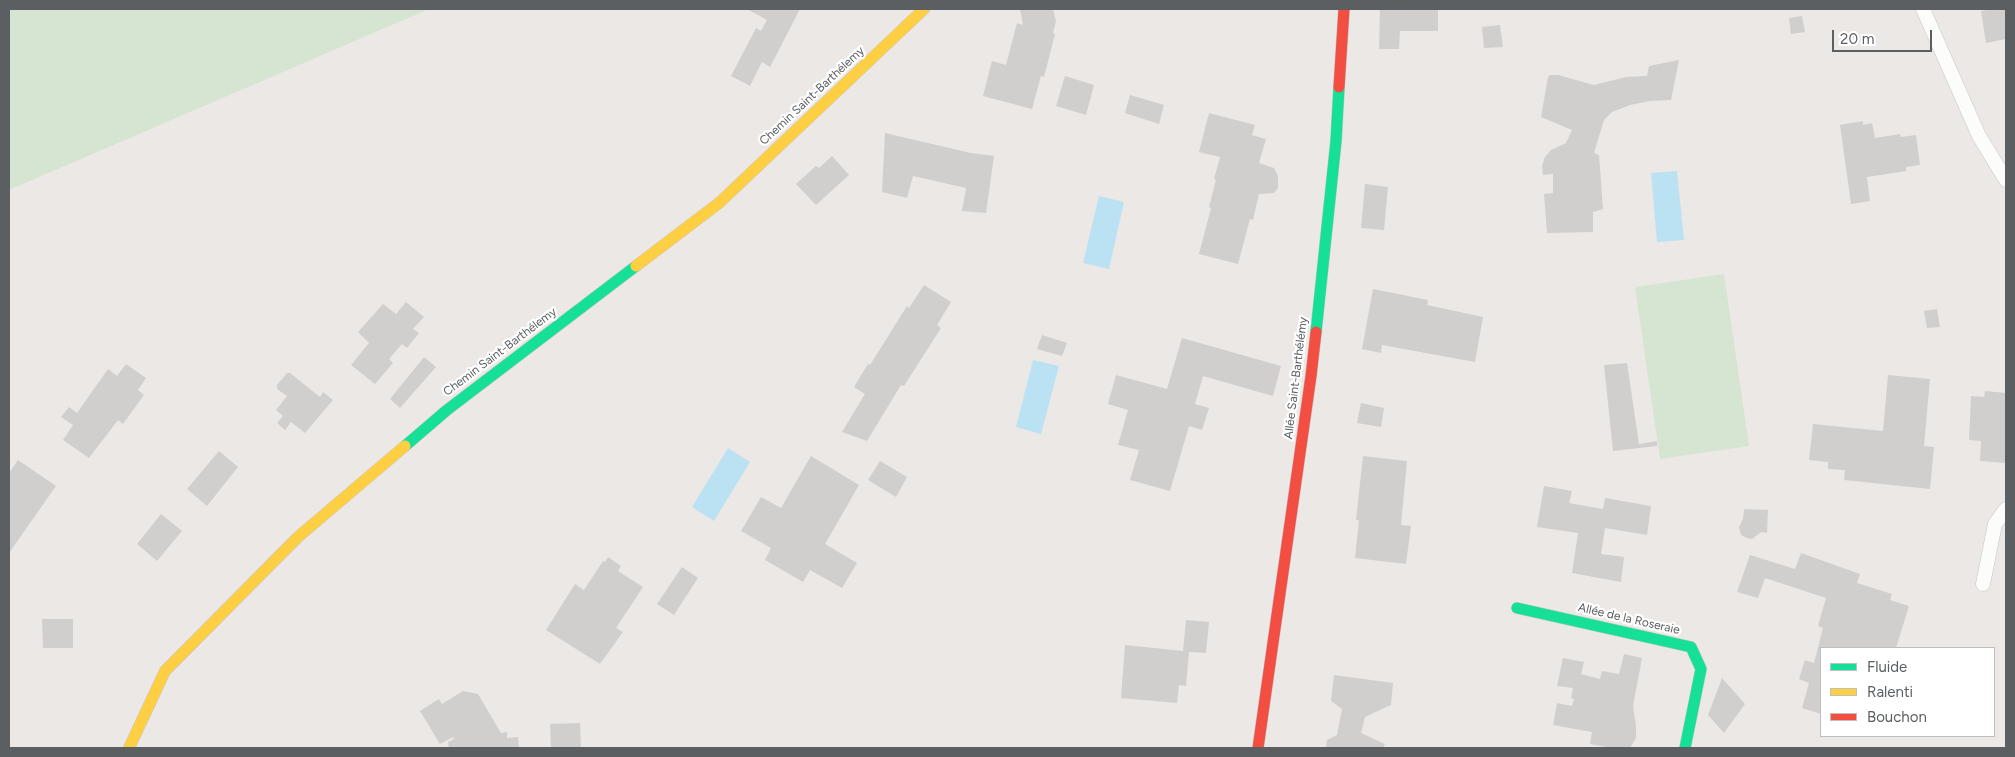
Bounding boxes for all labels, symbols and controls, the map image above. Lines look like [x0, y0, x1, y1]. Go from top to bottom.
scale bar [1835, 20, 1935, 52]
text: 20 m [1840, 30, 1874, 48]
street label: Chemin Saint-Barthélemy [757, 44, 867, 148]
street label: Chemin Saint-Barthélemy [441, 305, 559, 399]
street label: Allée Saint-Barthélémy [1281, 316, 1311, 440]
street label: Allée de la Roseraie [1577, 600, 1681, 638]
legend [1820, 647, 1995, 737]
text: Fluide [1867, 658, 1907, 676]
text: Ralenti [1867, 683, 1913, 701]
text: Bouchon [1867, 708, 1927, 726]

